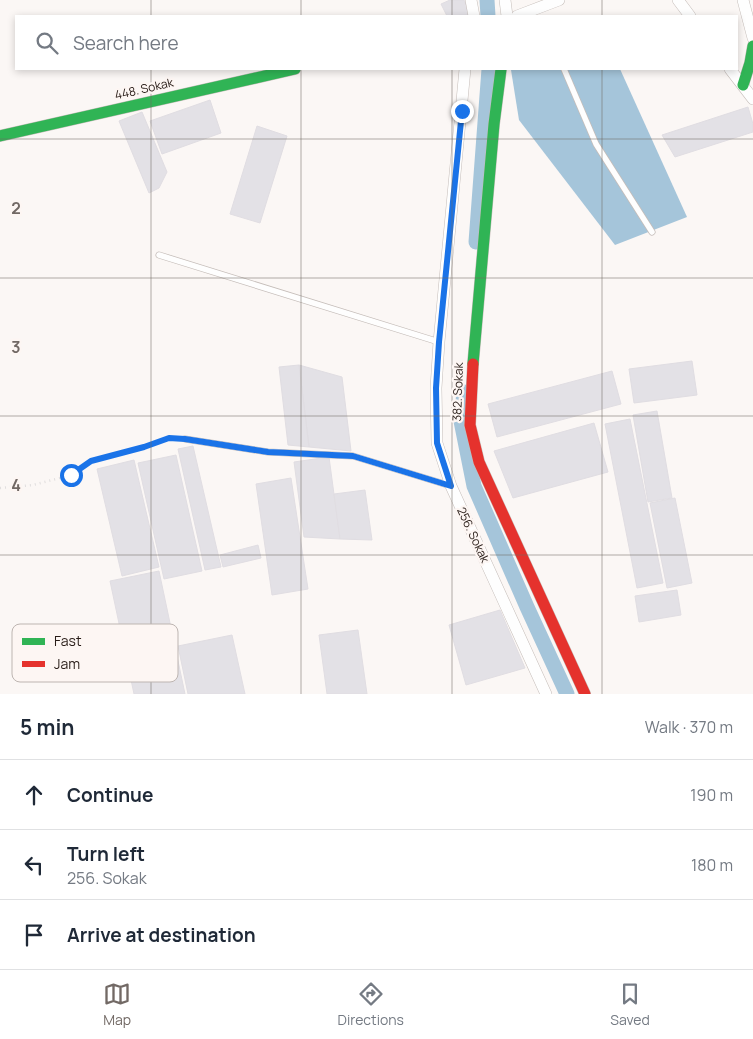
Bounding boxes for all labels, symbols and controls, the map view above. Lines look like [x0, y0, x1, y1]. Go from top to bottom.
search box [15, 15, 738, 70]
icon: search [33, 29, 61, 57]
text: Search here [73, 30, 179, 56]
street label: 448. Sokak [113, 73, 176, 104]
route end [451, 100, 474, 123]
text: 2 [11, 197, 21, 219]
text: 3 [11, 336, 21, 358]
street label: 382. Sokak [448, 361, 467, 422]
route start [60, 464, 83, 487]
text: 4 [11, 474, 21, 496]
street label: 256. Sokak [453, 504, 494, 566]
legend [12, 624, 178, 682]
text: Fast [54, 631, 82, 650]
text: Jam [54, 654, 80, 673]
text: 5 min [20, 713, 74, 741]
text: Walk · 370 m [645, 716, 733, 738]
icon: ahead [20, 781, 48, 809]
text: Continue [67, 782, 153, 808]
text: 190 m [690, 784, 733, 806]
text: Turn left [67, 841, 145, 867]
icon: left [20, 851, 48, 879]
text: 180 m [691, 854, 733, 876]
text: 256. Sokak [67, 867, 147, 889]
icon: arrive [20, 921, 48, 949]
text: Arrive at destination [67, 922, 256, 948]
tab: Map [103, 980, 131, 1029]
tab: Directions [338, 980, 404, 1029]
tab: Saved [610, 980, 650, 1029]

